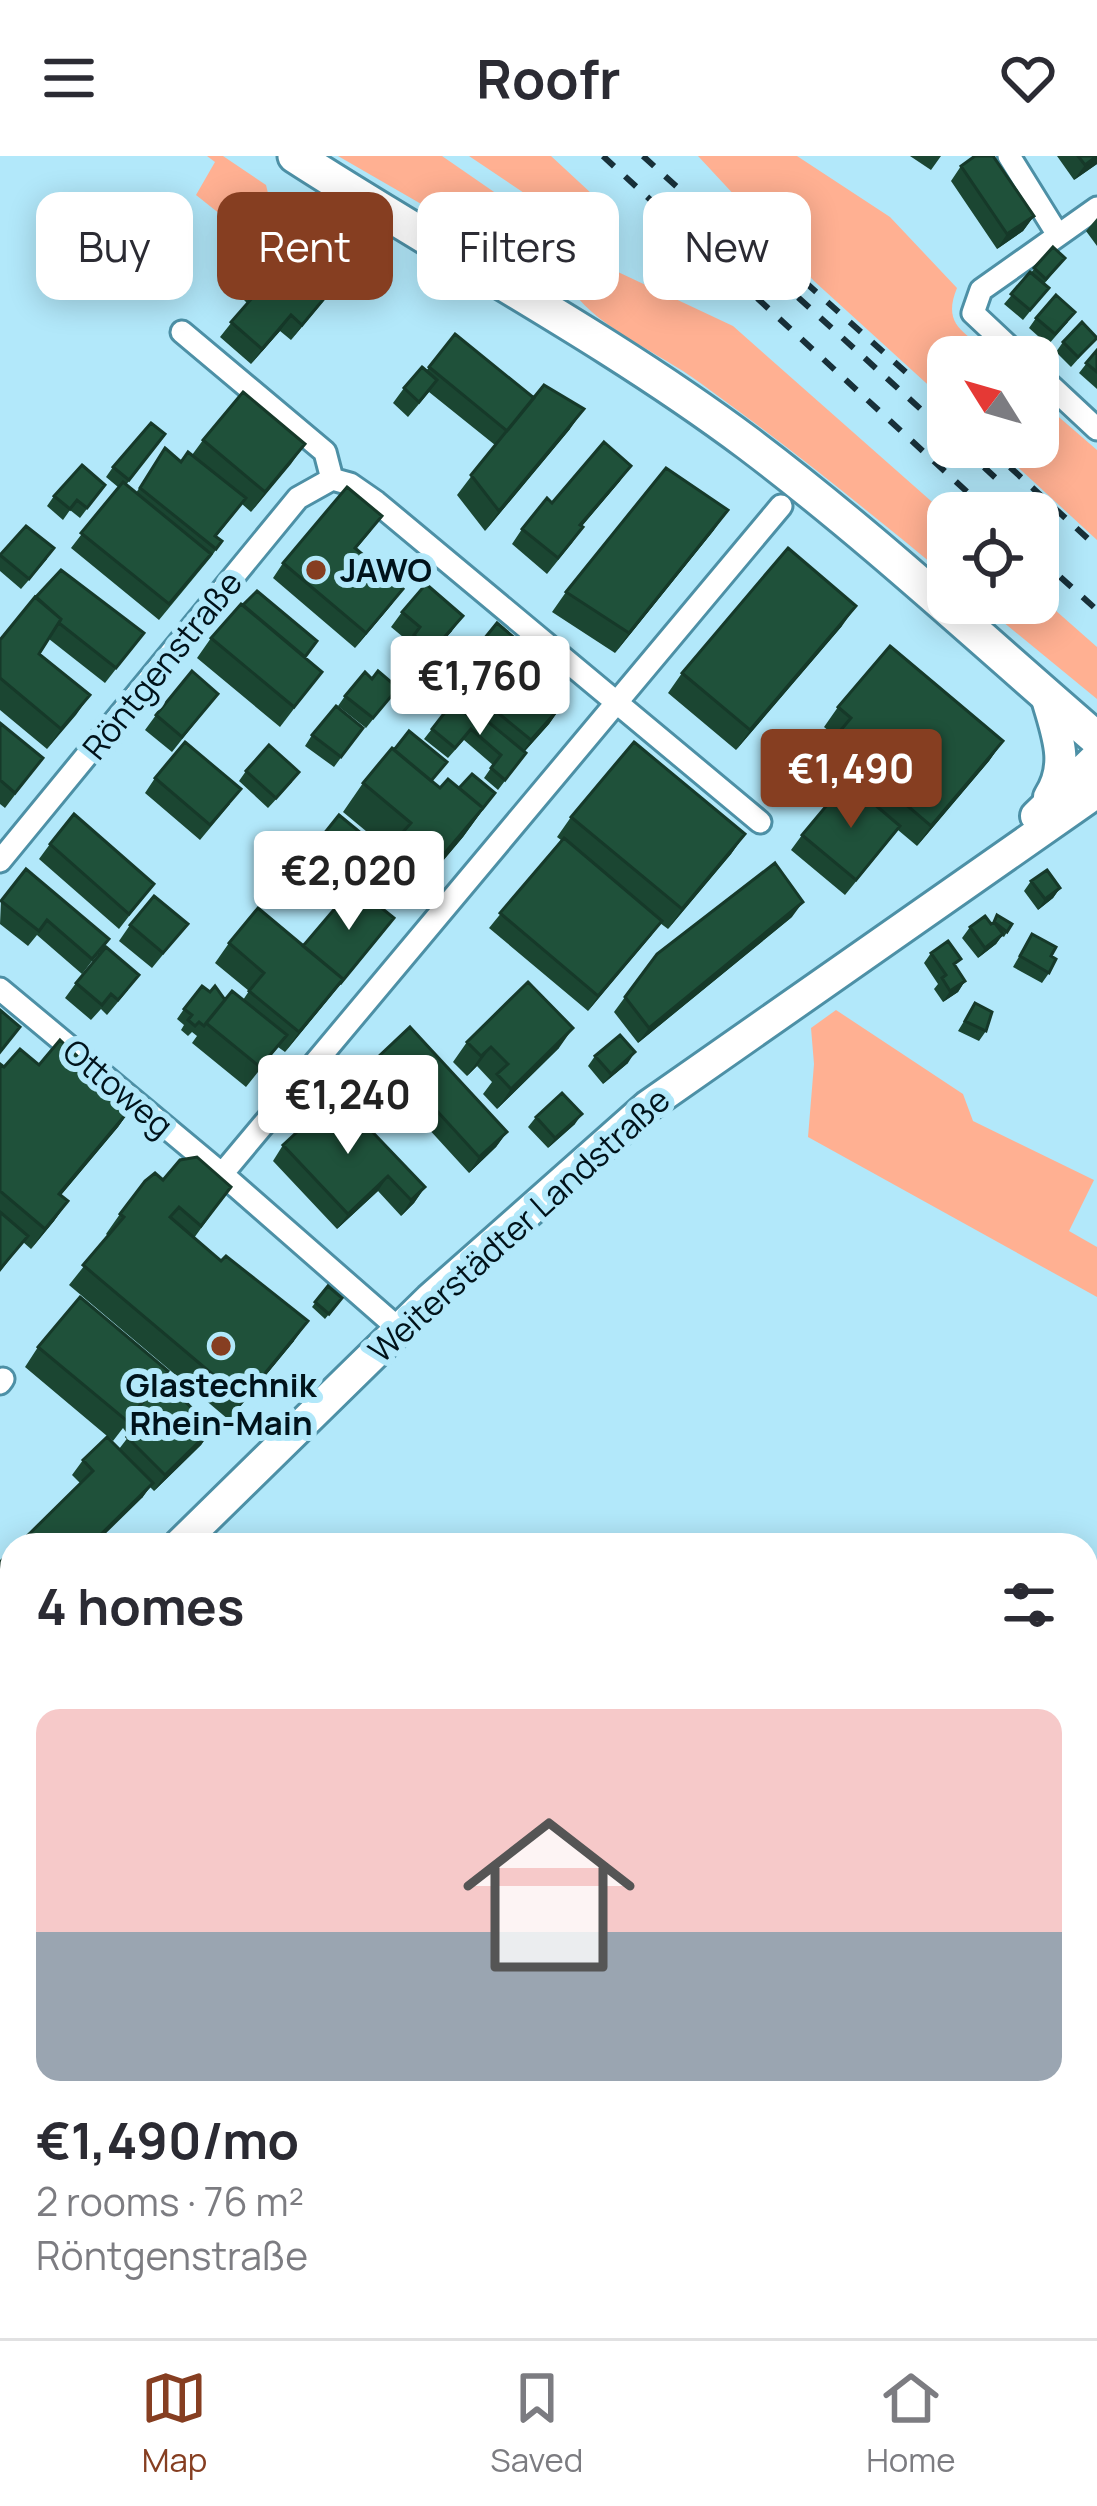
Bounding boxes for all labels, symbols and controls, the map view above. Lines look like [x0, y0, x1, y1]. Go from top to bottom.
text: Roofr [476, 41, 621, 115]
icon: menu [36, 45, 102, 111]
icon: heart [995, 45, 1061, 111]
chip: Buy [36, 192, 193, 300]
chip: Rent [217, 192, 393, 300]
chip: Filters [417, 192, 619, 300]
chip: New [643, 192, 811, 300]
north arrow [927, 336, 1059, 468]
map controls [927, 336, 1059, 624]
button: locate [927, 492, 1059, 624]
place label: JAWO [340, 547, 432, 592]
marker: JAWO [303, 557, 329, 583]
street label: Röntgenstraße [72, 561, 252, 768]
pin: €1,760 [382, 636, 578, 738]
text: €1,760 [418, 648, 542, 702]
pin: €1,490 [753, 729, 949, 831]
text: €1,490 [788, 741, 914, 795]
pin: €2,020 [251, 831, 447, 933]
text: €2,020 [281, 843, 417, 897]
street label: Ottoweg [54, 1028, 183, 1147]
pin: €1,240 [250, 1055, 446, 1157]
text: €1,240 [285, 1067, 411, 1121]
street label: Weiterstädter Landstraße [358, 1077, 679, 1372]
marker: Glastechnik Rhein-Main [208, 1333, 234, 1359]
place label: Glastechnik Rhein-Main [126, 1362, 318, 1445]
text: 4 homes [36, 1571, 244, 1640]
icon: filters [996, 1572, 1062, 1638]
icon: home [441, 1787, 657, 2003]
text: €1,490/mo [36, 2105, 299, 2174]
text: 2 rooms · 76 m² [36, 2174, 304, 2228]
text: Röntgenstraße [36, 2228, 308, 2282]
tab: Map [141, 2365, 207, 2482]
tab: Saved [490, 2365, 583, 2482]
tab: Home [866, 2365, 956, 2482]

